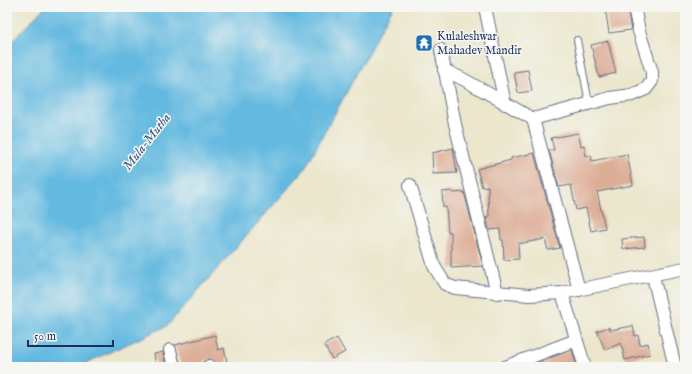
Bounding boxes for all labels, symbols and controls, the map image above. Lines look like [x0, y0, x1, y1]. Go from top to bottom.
place label: Kulaleshwar Mahadev Mandir [437, 29, 522, 58]
temple icon: Kulaleshwar Mahadev Mandir [414, 33, 434, 53]
water label: Mula-Mutha [119, 110, 175, 174]
scale bar [28, 322, 113, 348]
text: 50 m [34, 329, 56, 344]

